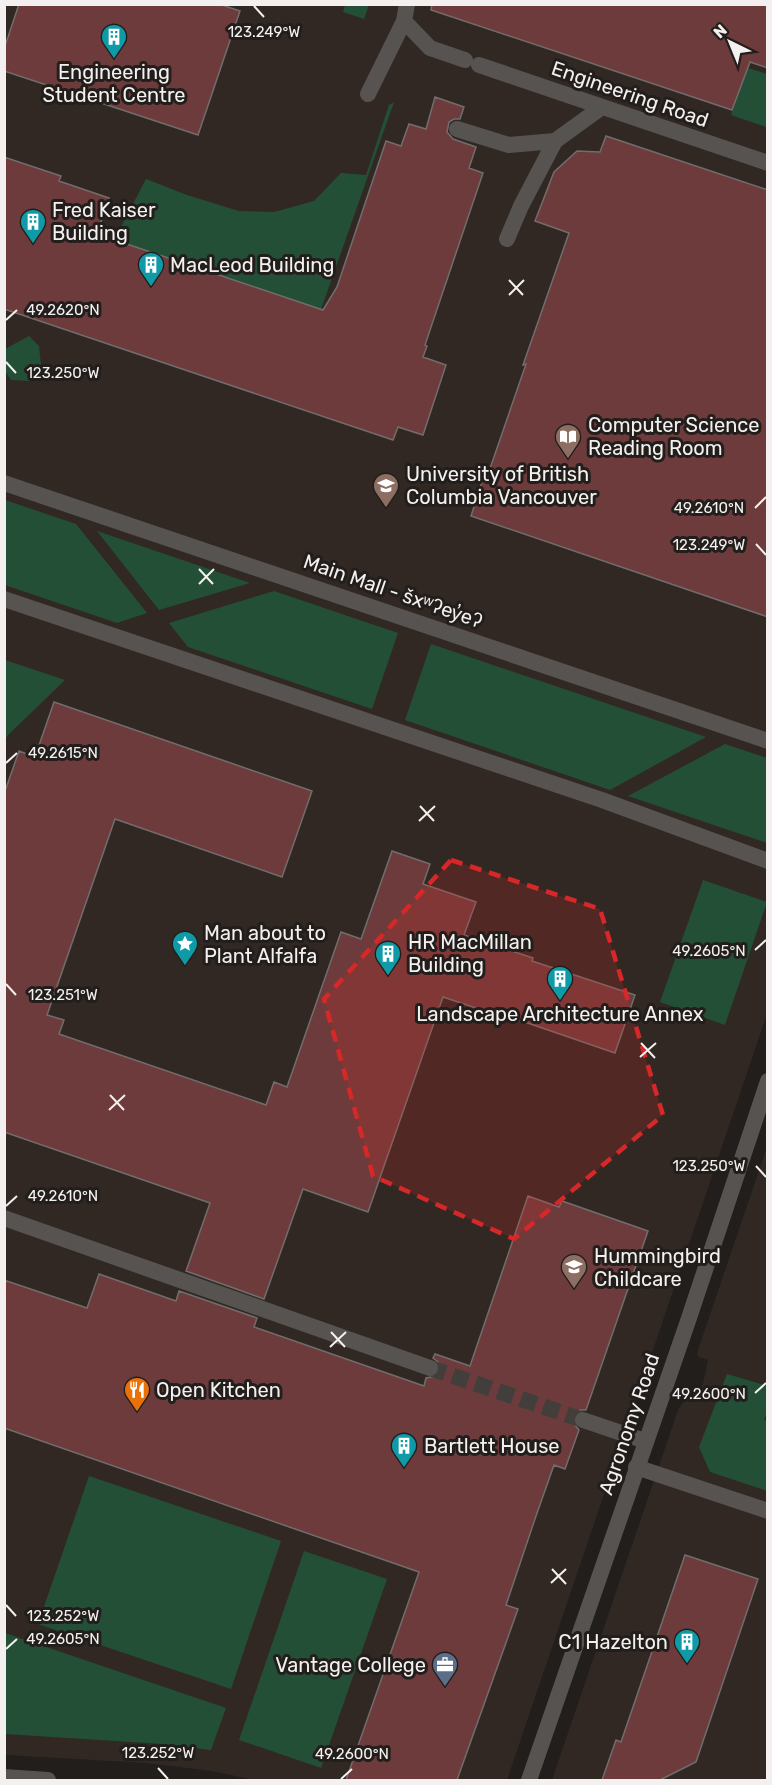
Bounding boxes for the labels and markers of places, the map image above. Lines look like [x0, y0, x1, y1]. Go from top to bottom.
building icon: Engineering Student Centre [99, 22, 129, 60]
place label: Engineering Student Centre [42, 60, 186, 107]
place label: Fred Kaiser Building [52, 198, 156, 245]
building icon: Fred Kaiser Building [18, 207, 48, 245]
building icon: MacLeod Building [136, 250, 166, 288]
place label: MacLeod Building [170, 253, 334, 277]
place label: Computer Science Reading Room [588, 413, 760, 460]
library icon: Computer Science Reading Room [553, 422, 583, 460]
place label: University of British Columbia Vancouver [406, 462, 597, 509]
school or university icon: University of British Columbia Vancouver [371, 471, 401, 509]
place label: Man about to Plant Alfalfa [204, 921, 326, 968]
place icon: Man about to Plant Alfalfa [170, 929, 200, 967]
place label: HR MacMillan Building [408, 930, 532, 977]
building icon: HR MacMillan Building [373, 939, 403, 977]
building icon: Landscape Architecture Annex [545, 964, 575, 1002]
place label: Landscape Architecture Annex [416, 1002, 704, 1026]
place label: Hummingbird Childcare [594, 1244, 721, 1291]
school or university icon: Hummingbird Childcare [559, 1252, 589, 1290]
restaurant icon: Open Kitchen [122, 1375, 152, 1413]
place label: Open Kitchen [156, 1378, 281, 1402]
building icon: Bartlett House [389, 1431, 419, 1469]
place label: Bartlett House [424, 1434, 560, 1458]
building icon: C1 Hazelton [672, 1627, 702, 1665]
place label: C1 Hazelton [558, 1630, 668, 1654]
office icon: Vantage College [430, 1650, 460, 1688]
place label: Vantage College [275, 1653, 426, 1677]

